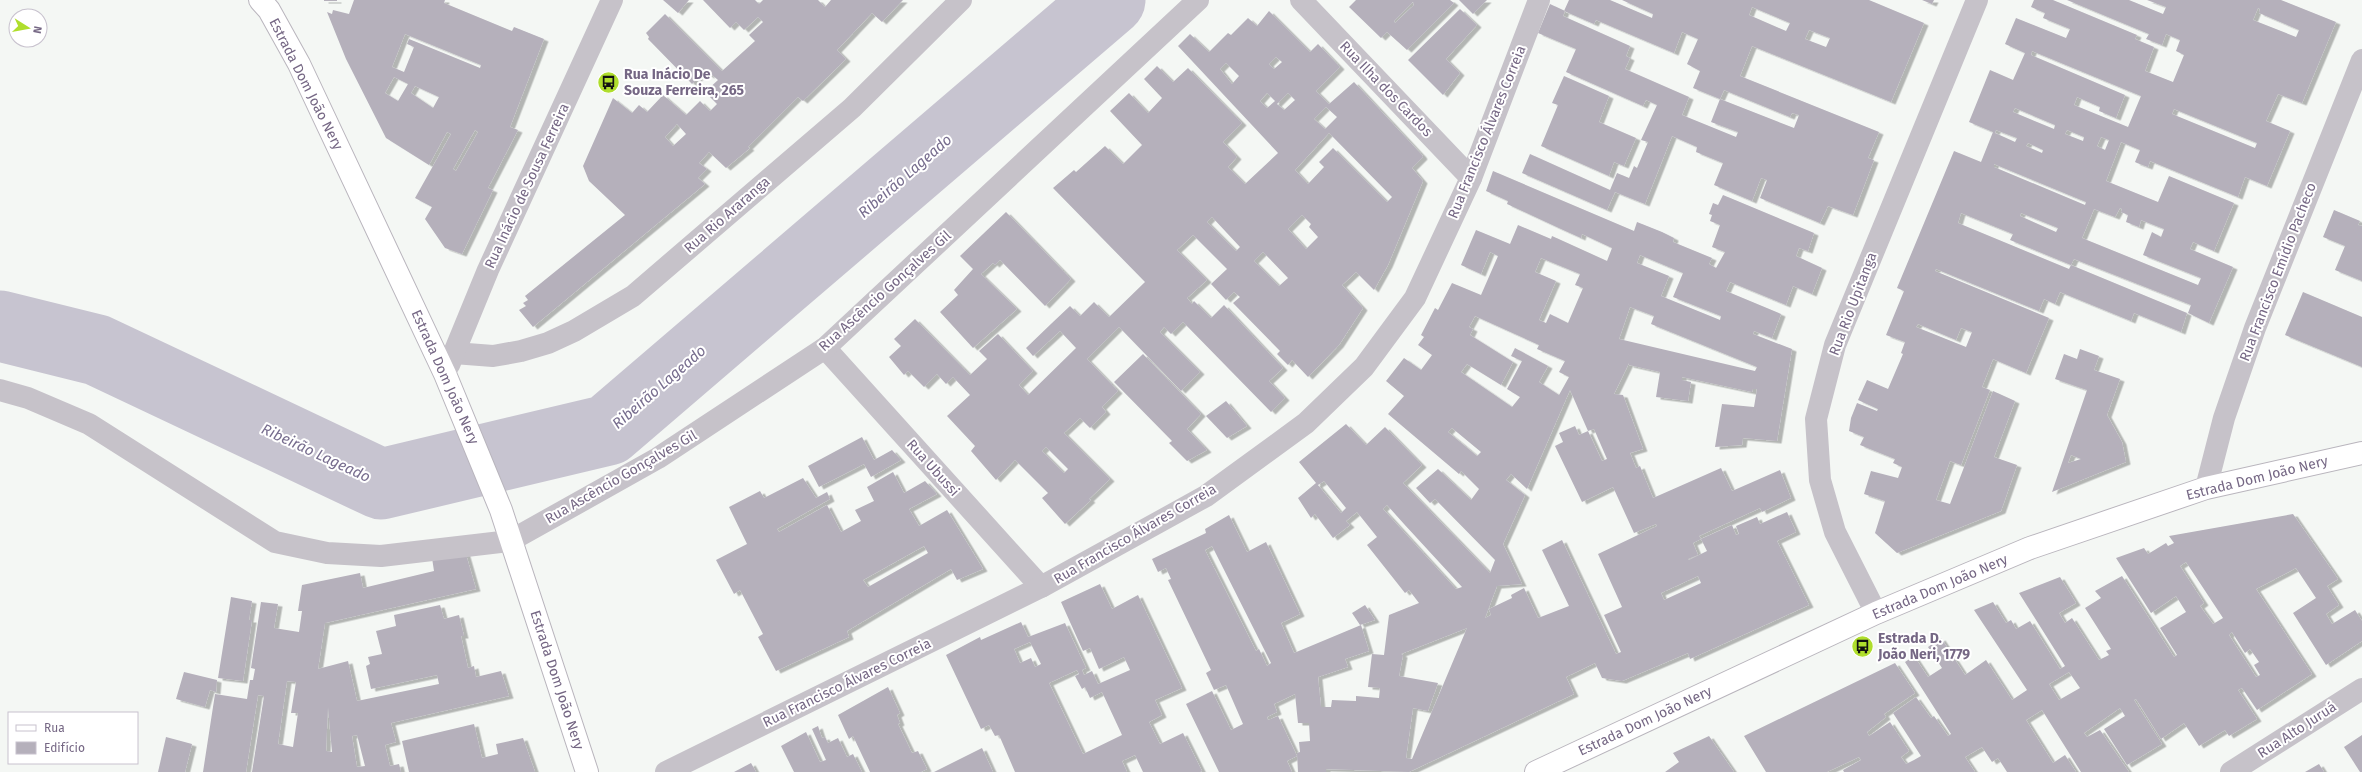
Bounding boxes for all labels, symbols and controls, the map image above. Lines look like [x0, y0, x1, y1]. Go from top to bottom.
north arrow [8, 8, 48, 48]
street label: Estrada Dom João Nery [265, 15, 347, 153]
text: N [30, 25, 44, 35]
street label: Rua Ilha dos Cardos [1336, 38, 1436, 141]
street label: Rua Francisco Álvares Correia [1444, 43, 1530, 221]
place label: Rua Inácio De Souza Ferreira, 265 [624, 66, 744, 99]
bus stop icon: Rua Inácio De Souza Ferreira, 265 [595, 69, 621, 95]
street label: Rua Inácio de Sousa Ferreira [481, 101, 573, 271]
water label: Ribeirão Lageado [855, 130, 955, 222]
street label: Rua Rio Araranga [681, 173, 773, 257]
street label: Rua Francisco Emídio Pacheco [2236, 180, 2320, 364]
street label: Rua Ascêncio Gonçalves Gil [815, 227, 955, 355]
street label: Rua Rio Upitanga [1825, 250, 1881, 358]
street label: Estrada Dom João Nery [408, 307, 482, 447]
water label: Ribeirão Lageado [609, 341, 709, 433]
water label: Ribeirão Lageado [259, 420, 373, 486]
street label: Rua Ascêncio Gonçalves Gil [542, 427, 700, 527]
street label: Rua Ubussi [903, 436, 963, 500]
street label: Estrada Dom João Nery [2184, 452, 2330, 504]
street label: Rua Francisco Álvares Correia [1050, 480, 1219, 588]
street label: Estrada Dom João Nery [1870, 551, 2010, 623]
street label: Estrada Dom João Nery [526, 608, 588, 752]
place label: Estrada D. João Neri, 1779 [1877, 630, 1970, 663]
bus stop icon: Estrada D. João Neri, 1779 [1849, 633, 1875, 659]
street label: Rua Francisco Álvares Correia [760, 634, 934, 731]
street label: Estrada Dom João Nery [1576, 683, 1715, 759]
street label: Rua Alto Juruá [2254, 698, 2340, 762]
legend [8, 712, 138, 764]
text: Rua [44, 721, 65, 735]
text: Edifício [44, 741, 85, 755]

